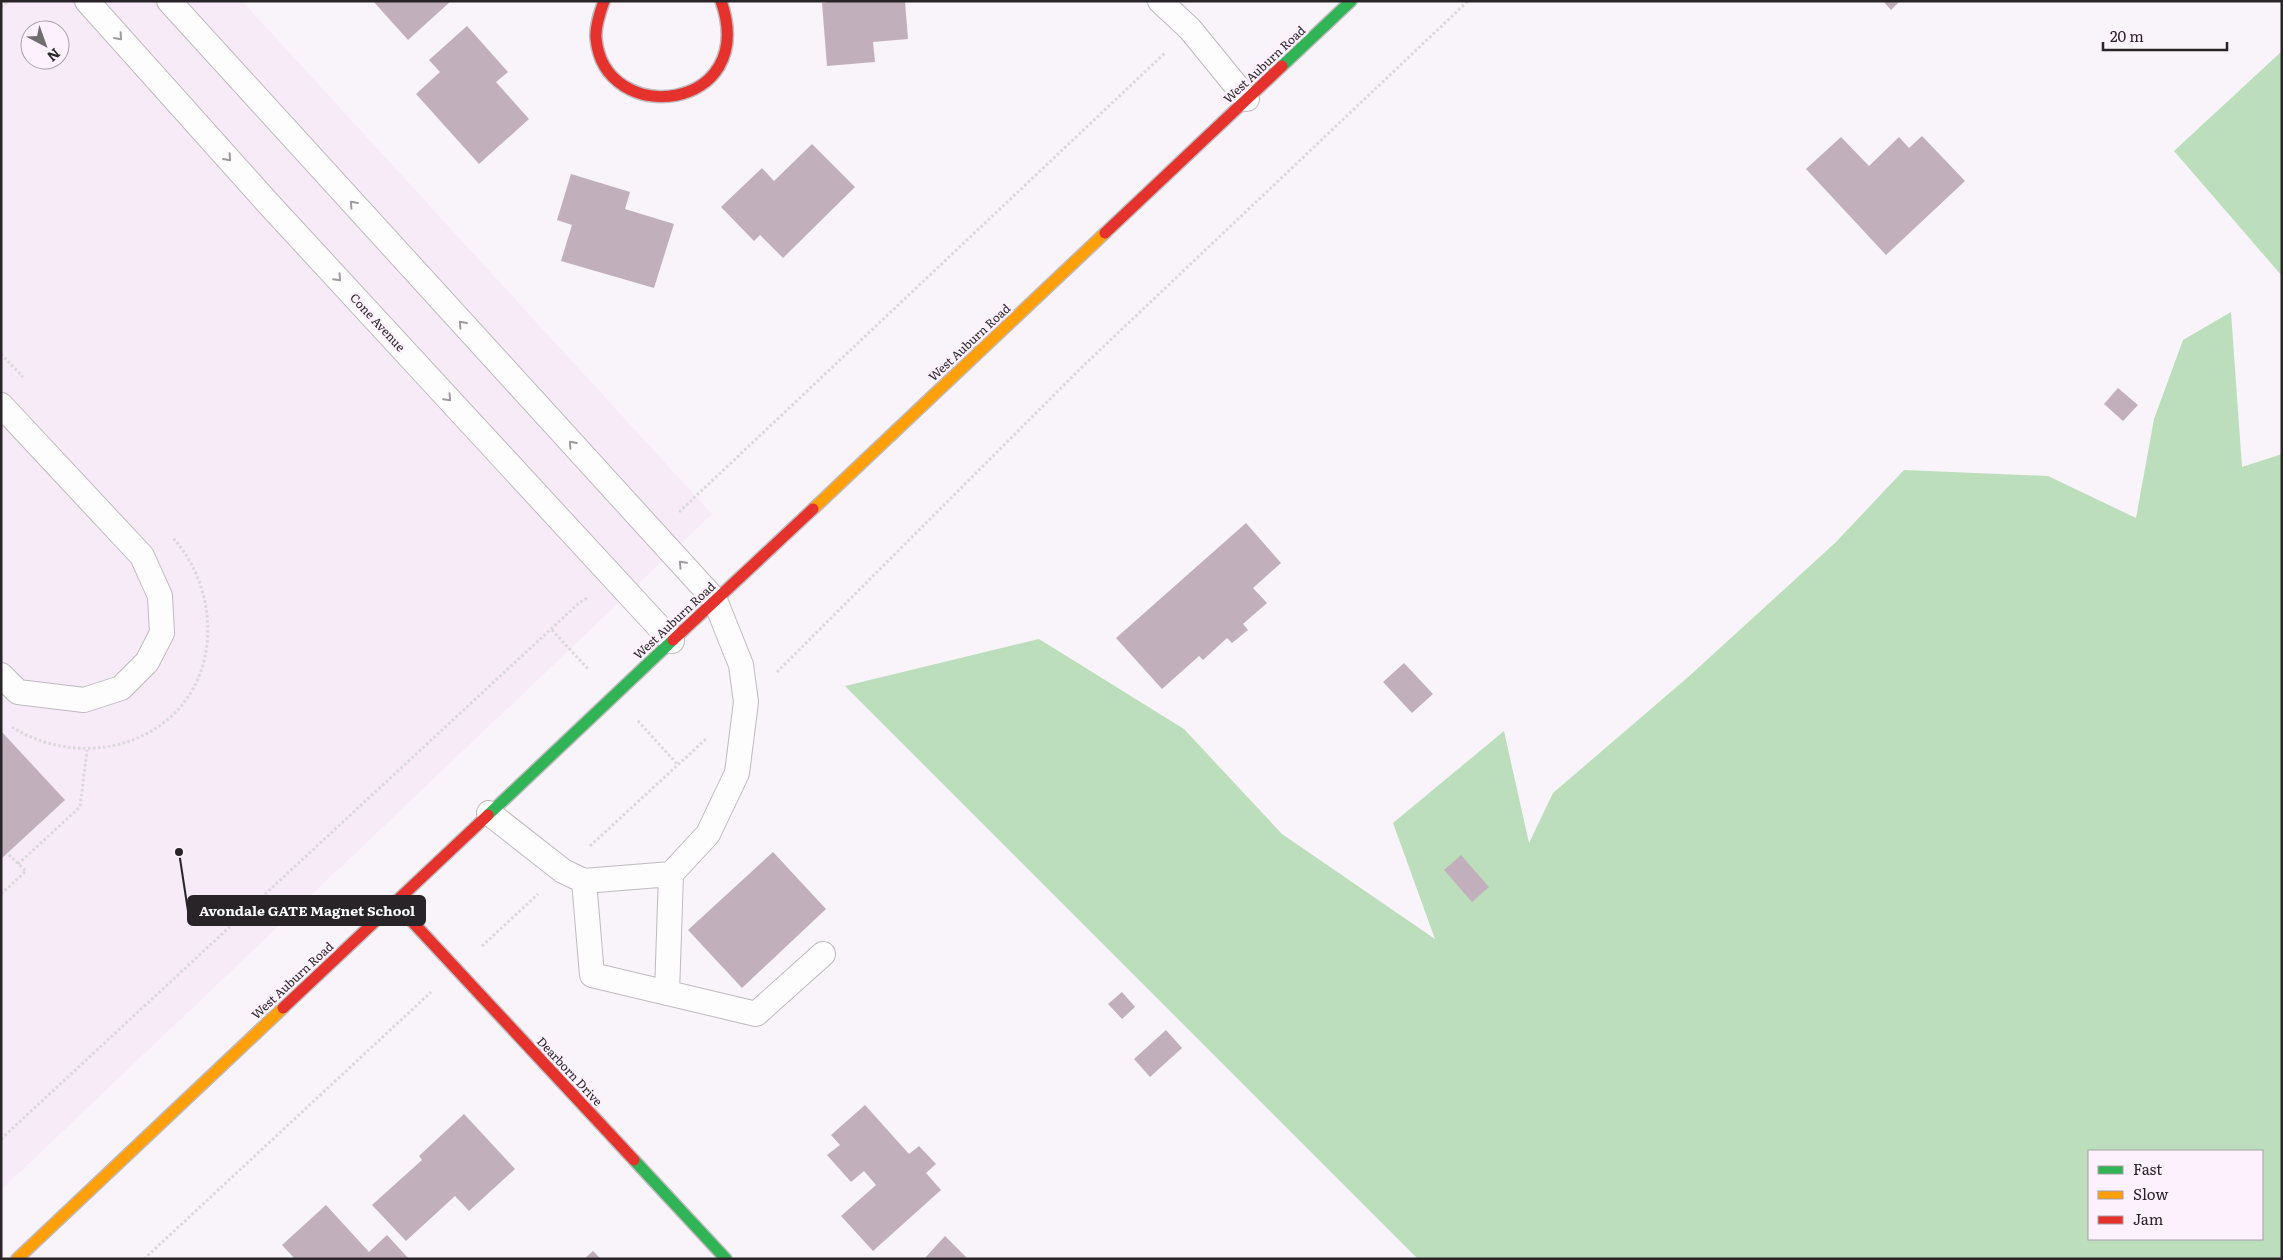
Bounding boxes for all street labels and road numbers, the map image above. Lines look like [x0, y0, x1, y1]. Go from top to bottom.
street label: West Auburn Road [1219, 21, 1309, 107]
street label: Cone Avenue [346, 289, 410, 355]
street label: West Auburn Road [924, 299, 1014, 385]
street label: West Auburn Road [629, 577, 719, 663]
street label: West Auburn Road [247, 937, 337, 1023]
street label: Dearborn Drive [533, 1032, 607, 1110]

